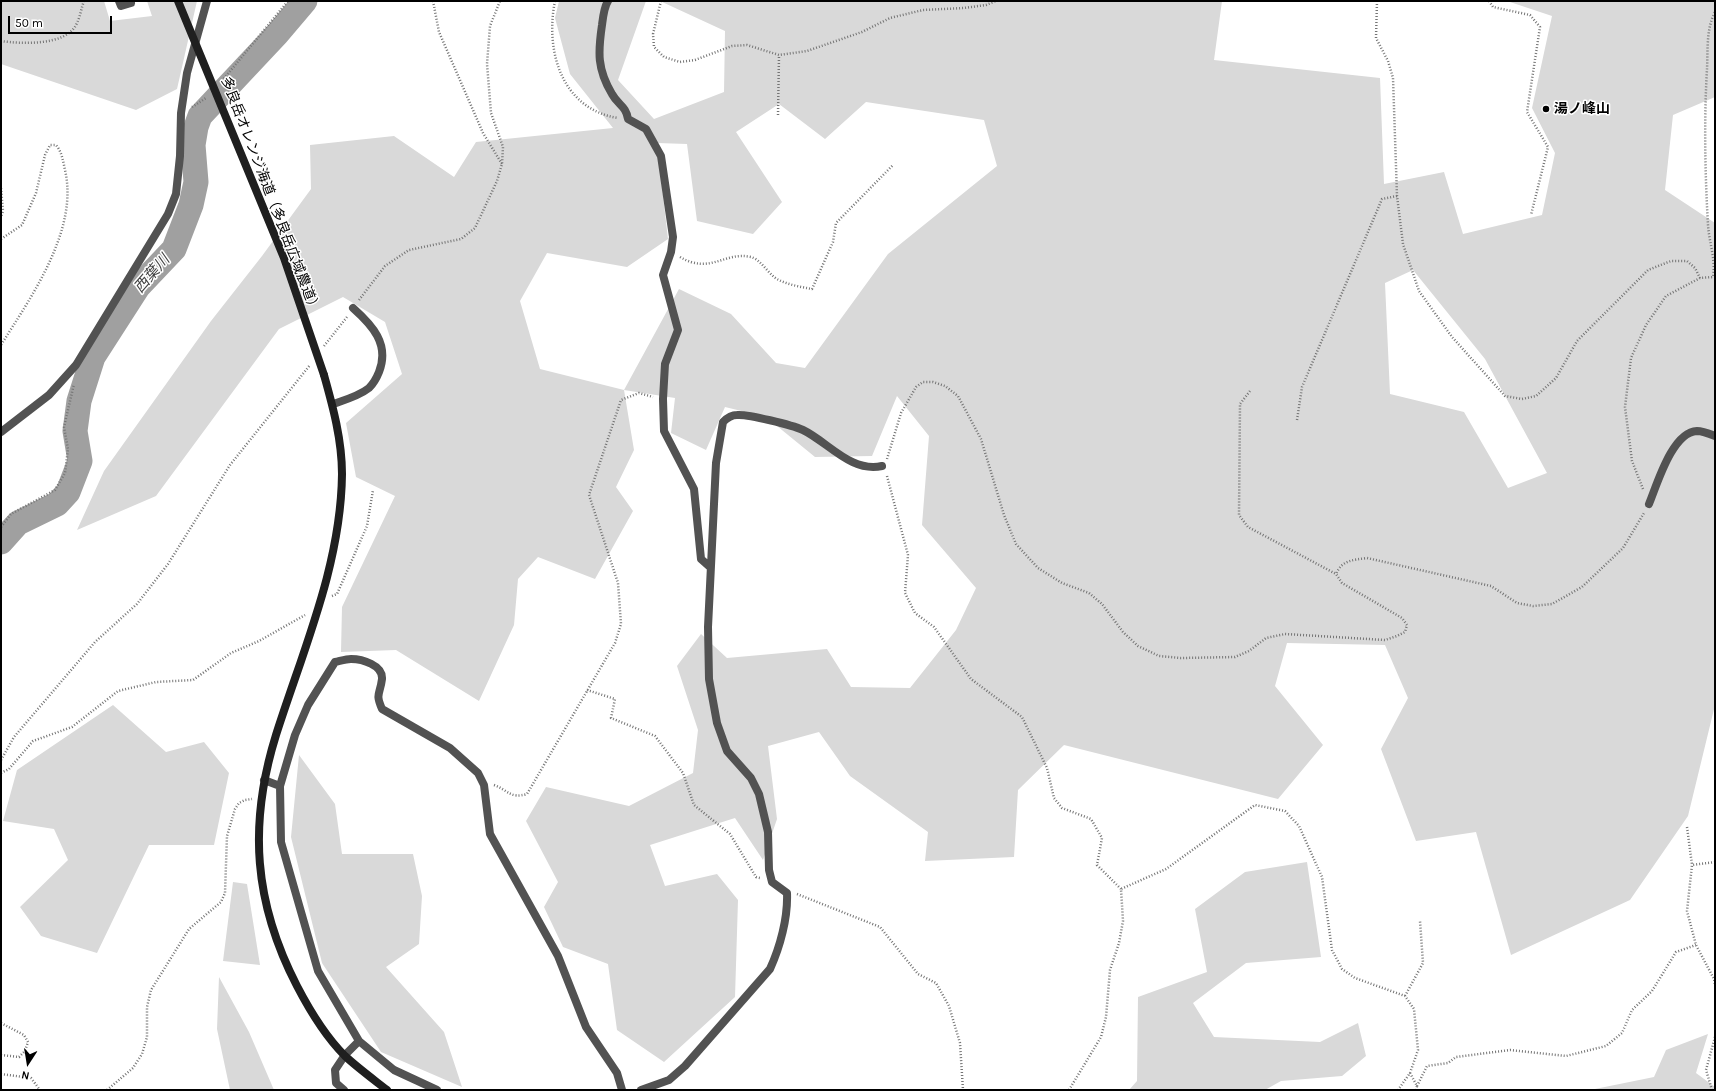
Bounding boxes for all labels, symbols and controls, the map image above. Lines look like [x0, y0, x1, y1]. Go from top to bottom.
scale bar [10, 8, 114, 34]
text: 50 m [15, 16, 43, 30]
street label: 多良岳オレンジ海道（多良岳広域農道） [217, 74, 323, 316]
place label: 湯ノ峰山 [1554, 101, 1610, 117]
marker: 湯ノ峰山 [1541, 104, 1551, 114]
water label: 西葉川 [130, 251, 174, 297]
north arrow [8, 1043, 48, 1083]
text: N [20, 1068, 31, 1082]

